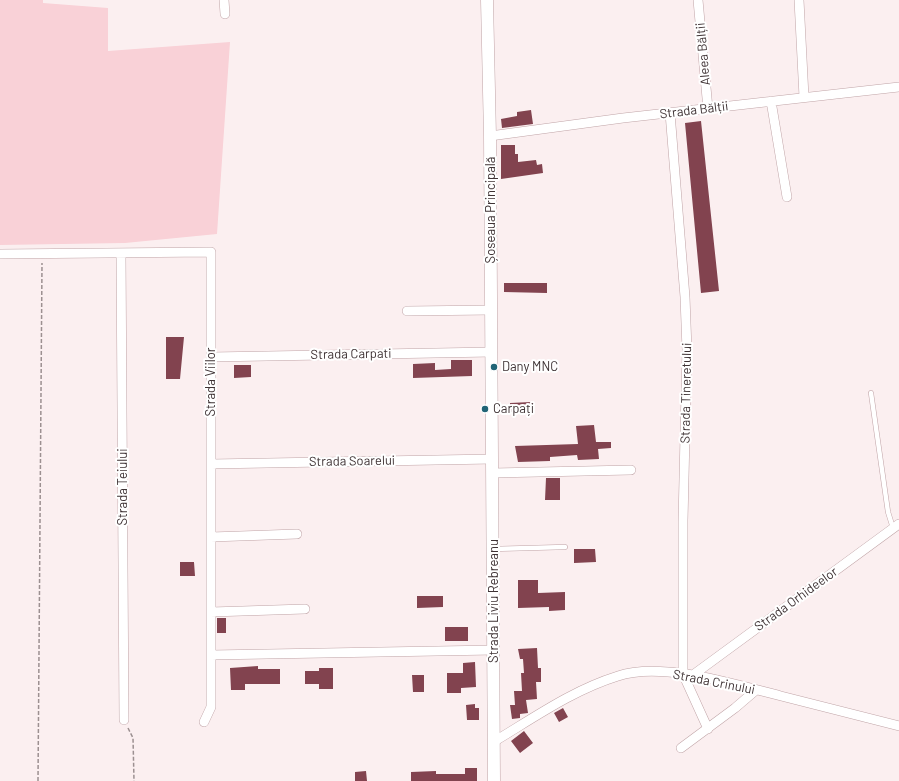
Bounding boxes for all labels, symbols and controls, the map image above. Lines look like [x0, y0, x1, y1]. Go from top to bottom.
street label: Aleea Bălții [692, 22, 714, 86]
street label: Strada Bălții [659, 98, 729, 122]
street label: Șoseaua Principală [483, 157, 499, 263]
street label: Strada Tineretului [677, 342, 695, 444]
street label: Strada Carpati [310, 345, 392, 363]
street label: Strada Viilor [203, 347, 219, 417]
place label: Dany MNC [502, 359, 558, 375]
marker: Dany MNC [489, 362, 499, 372]
place label: Carpați [493, 401, 534, 417]
marker: Carpați [480, 404, 490, 414]
street label: Strada Teiului [115, 449, 131, 525]
street label: Strada Soarelui [309, 452, 395, 470]
street label: Strada Liviu Rebreanu [486, 539, 502, 663]
street label: Strada Orhideelor [751, 564, 841, 634]
street label: Strada Crinului [672, 666, 756, 698]

